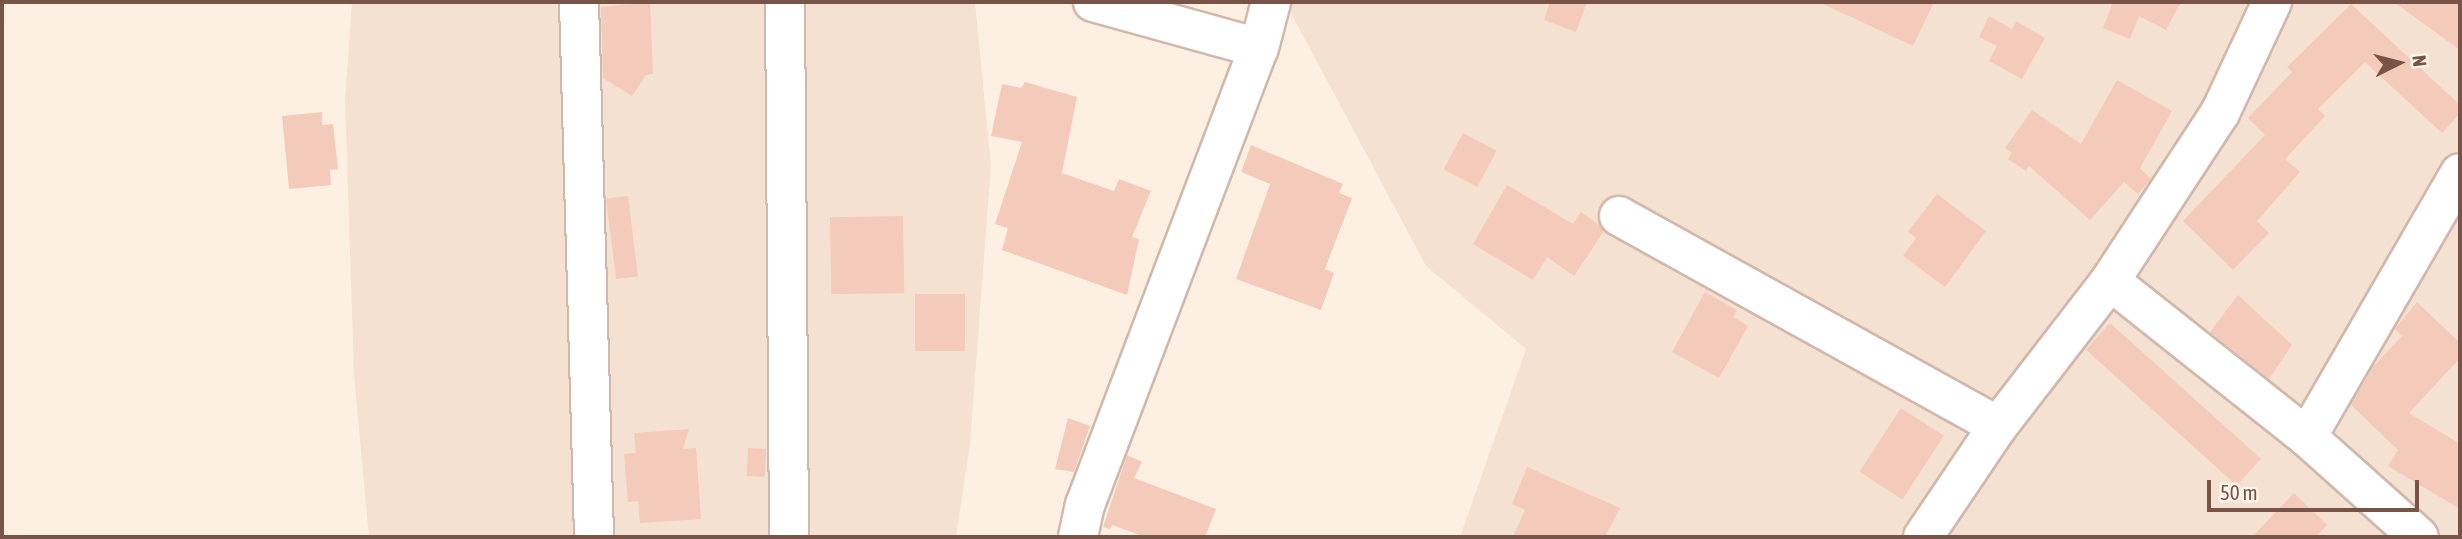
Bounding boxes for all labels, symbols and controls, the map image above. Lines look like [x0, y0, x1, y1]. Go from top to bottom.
north arrow [2364, 28, 2434, 98]
text: N [2408, 54, 2431, 68]
scale bar [2210, 466, 2422, 510]
text: 50 m [2220, 480, 2258, 504]

